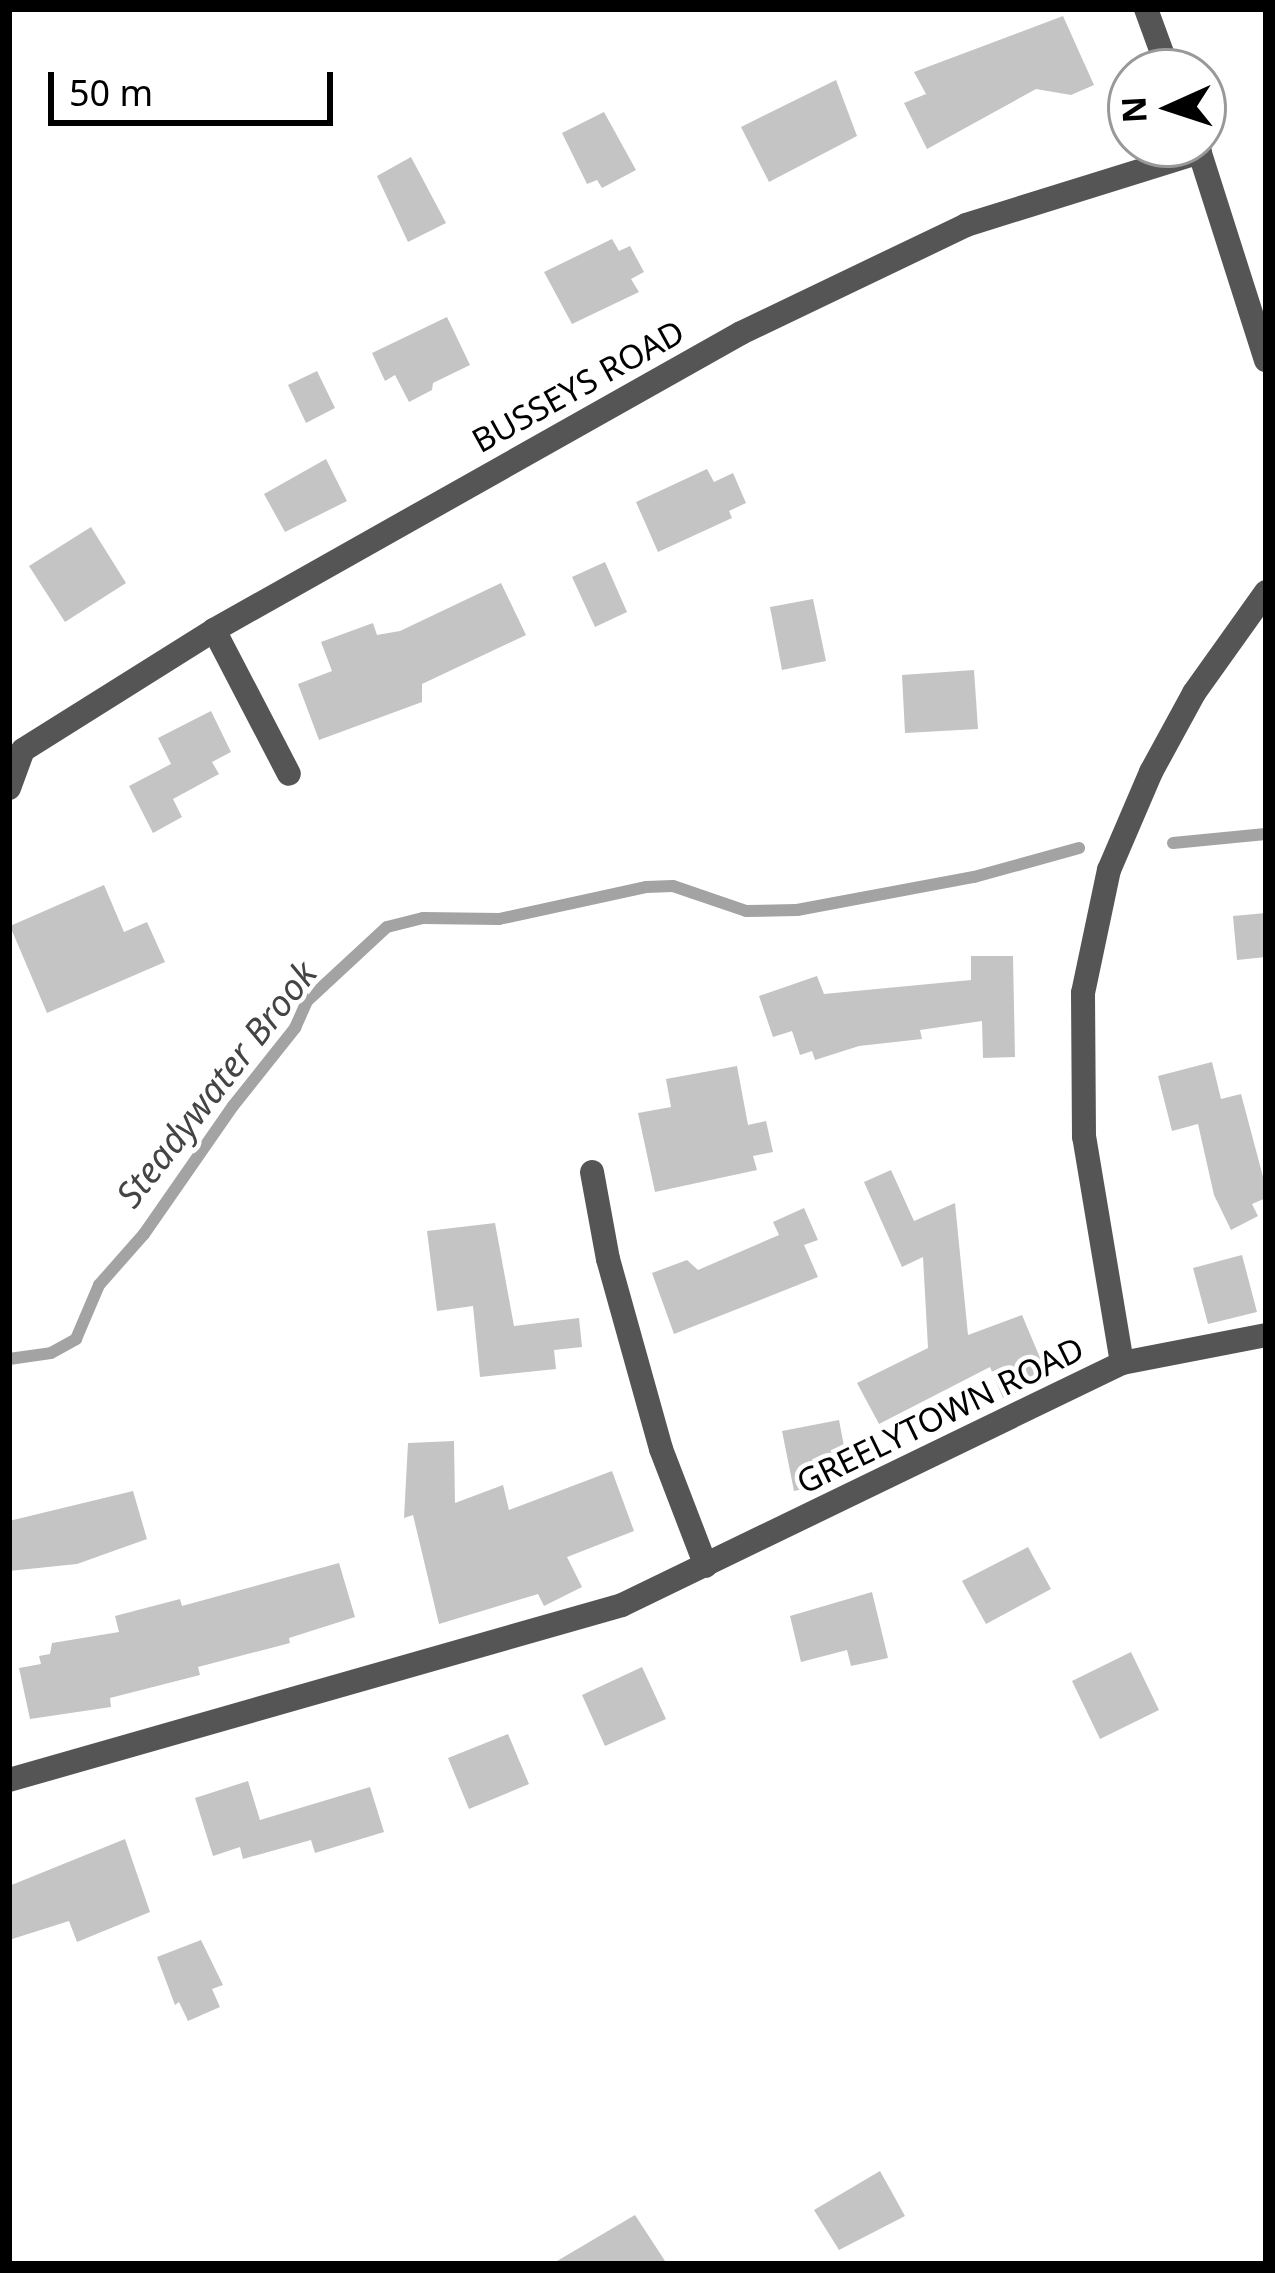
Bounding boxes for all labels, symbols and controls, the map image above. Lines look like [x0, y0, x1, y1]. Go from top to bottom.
scale bar [54, 48, 339, 122]
north arrow [1107, 48, 1227, 168]
text: 50 m [69, 68, 153, 117]
text: N [1110, 95, 1157, 124]
street label: BUSSEYS ROAD [465, 311, 691, 461]
water label: Steadywater Brook [107, 953, 325, 1215]
street label: GREELYTOWN ROAD [790, 1328, 1090, 1502]

